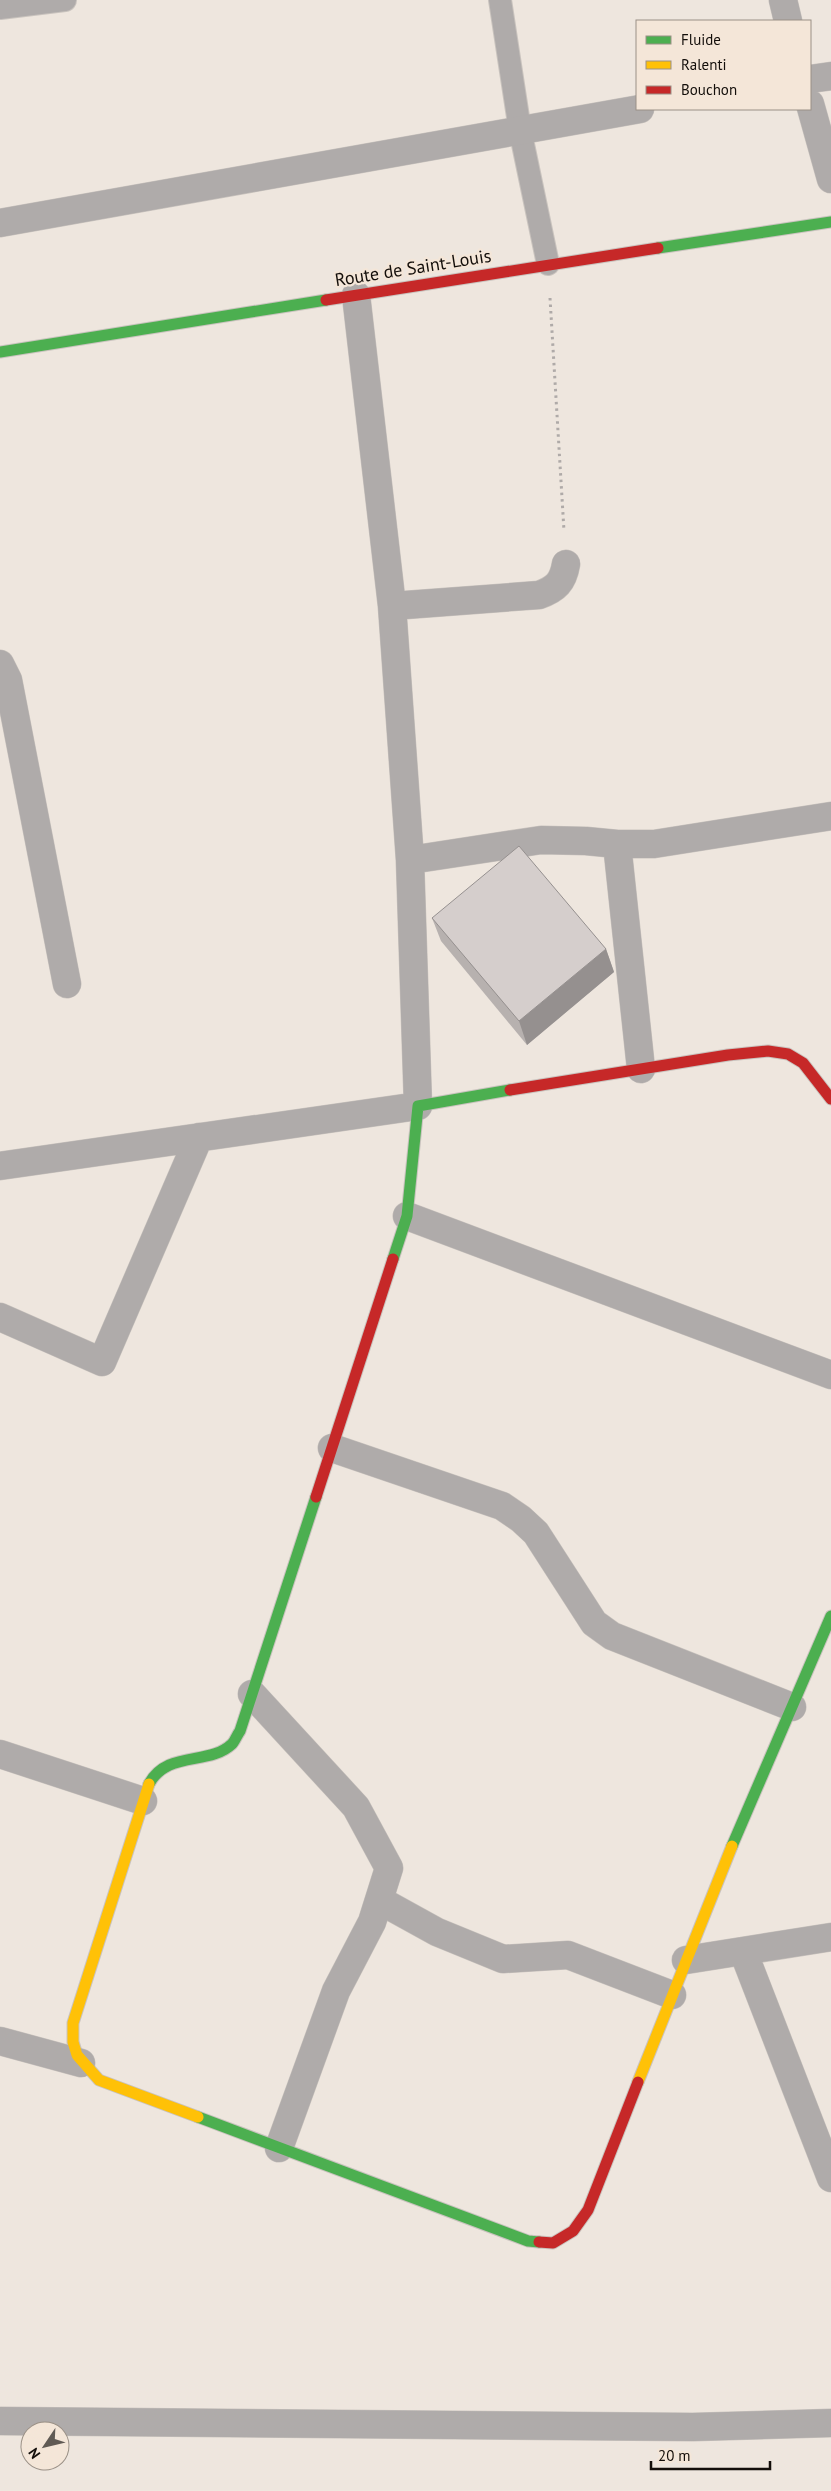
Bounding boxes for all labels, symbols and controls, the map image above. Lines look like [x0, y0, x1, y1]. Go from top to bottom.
legend [636, 20, 811, 110]
text: Fluide [681, 30, 721, 49]
text: Ralenti [681, 55, 727, 74]
text: Bouchon [681, 80, 737, 99]
street label: Route de Saint-Louis [333, 244, 493, 291]
north arrow [20, 2421, 70, 2471]
scale bar [651, 2438, 770, 2470]
text: N [24, 2445, 44, 2462]
text: 20 m [658, 2446, 691, 2465]

